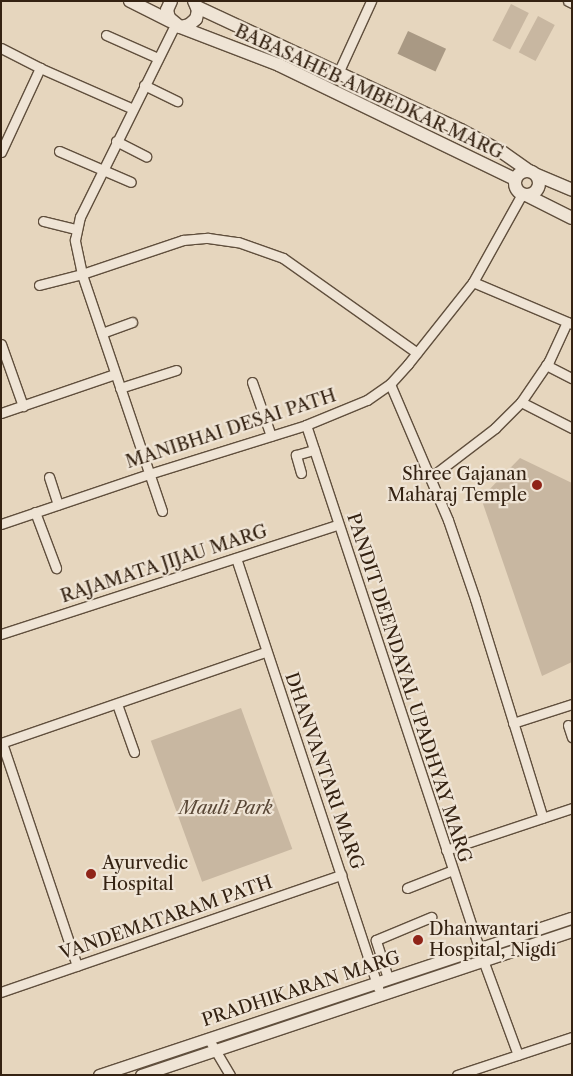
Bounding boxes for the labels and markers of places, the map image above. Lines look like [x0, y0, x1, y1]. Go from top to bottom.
place label: Shree Gajanan Maharaj Temple [387, 464, 527, 506]
marker: Shree Gajanan Maharaj Temple [531, 479, 543, 491]
place label: Ayurvedic Hospital [102, 853, 188, 896]
marker: Ayurvedic Hospital [84, 867, 98, 881]
place label: Dhanwantari Hospital, Nigdi [429, 919, 556, 962]
marker: Dhanwantari Hospital, Nigdi [411, 933, 425, 947]

